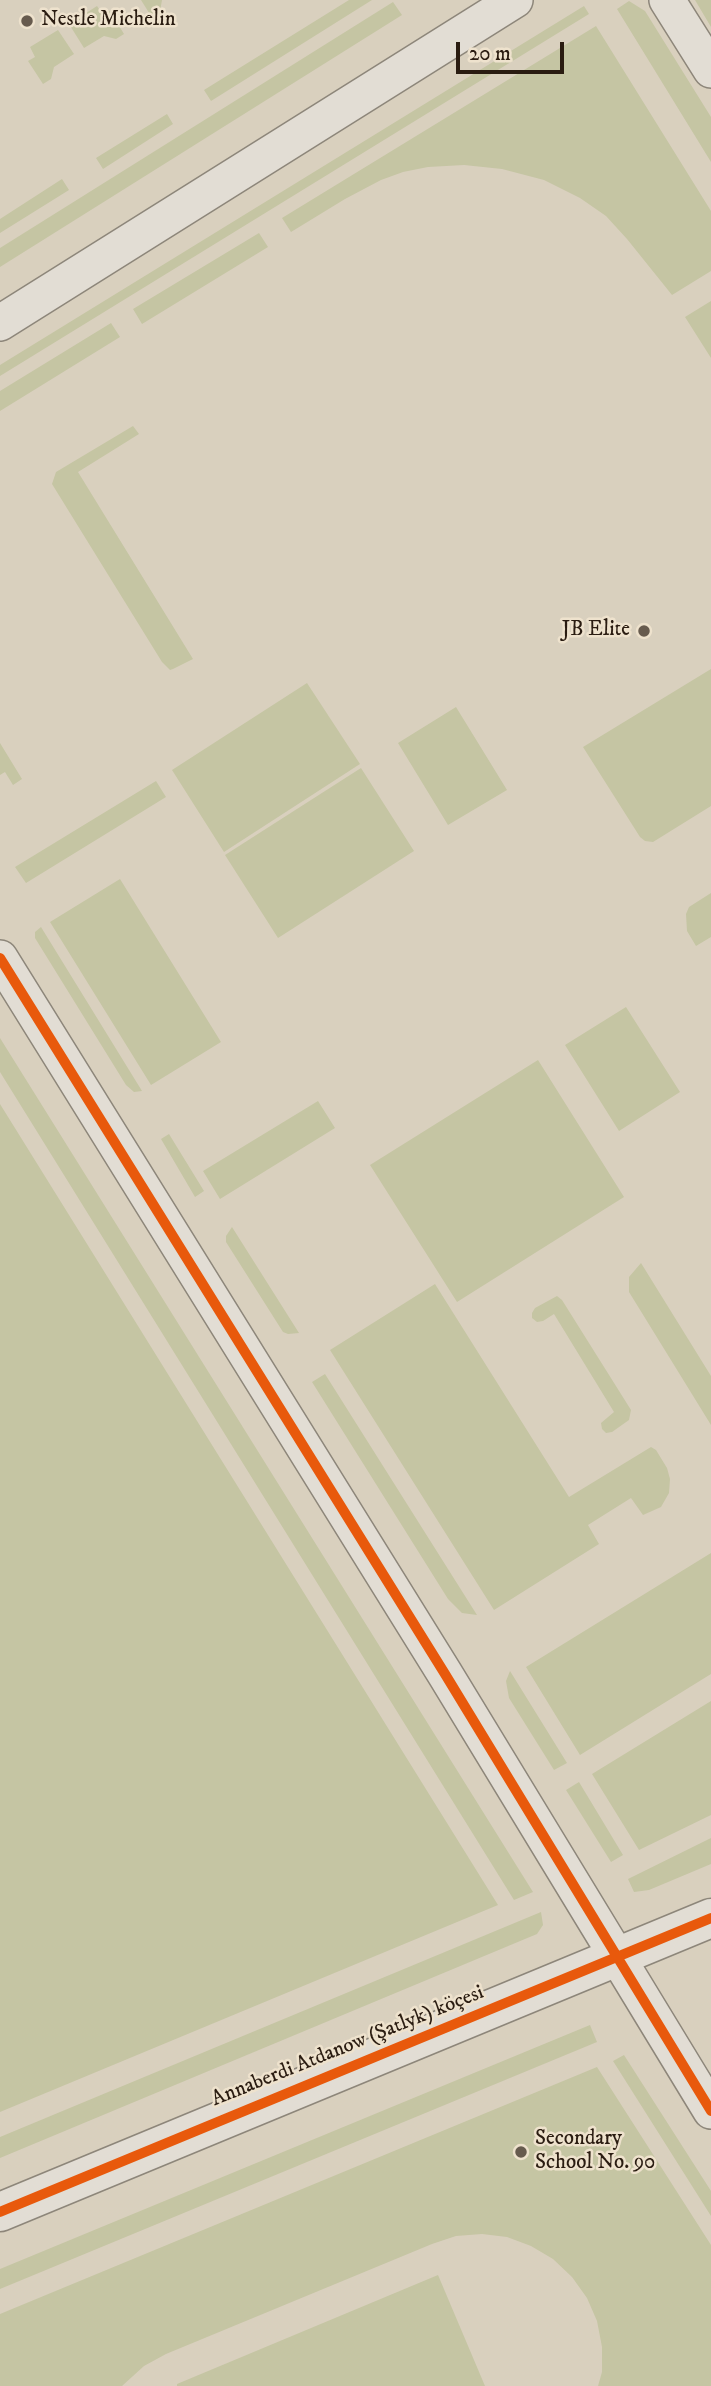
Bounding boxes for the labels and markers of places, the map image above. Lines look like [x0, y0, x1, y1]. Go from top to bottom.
place label: Nestle Michelin [41, 8, 176, 34]
marker: Nestle Michelin [19, 13, 35, 29]
place label: JB Elite [562, 618, 630, 644]
marker: JB Elite [636, 623, 652, 639]
place label: Secondary School No. 90 [535, 2127, 655, 2177]
marker: Secondary School No. 90 [513, 2144, 529, 2160]

